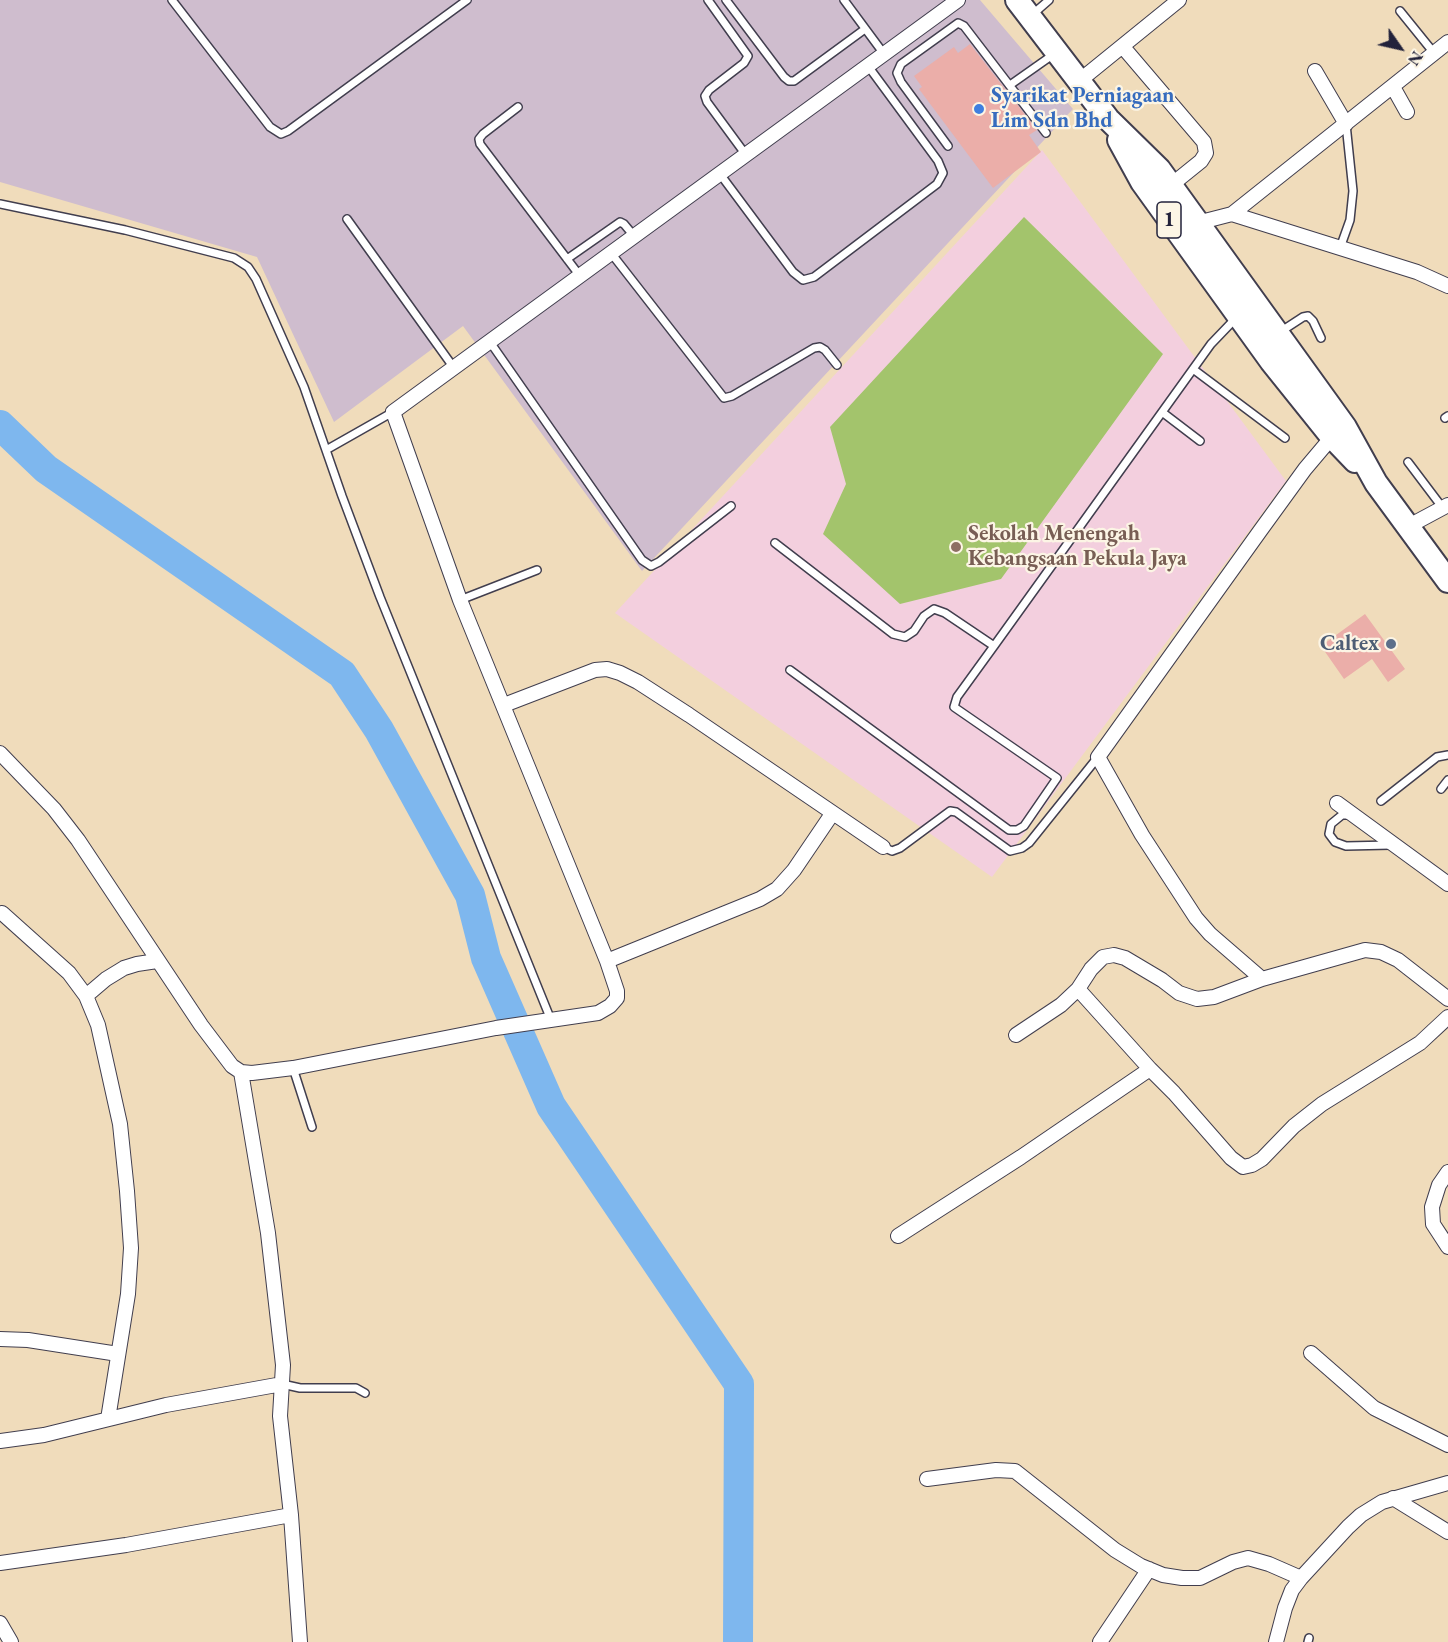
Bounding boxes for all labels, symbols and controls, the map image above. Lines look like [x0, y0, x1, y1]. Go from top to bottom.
north arrow [1370, 18, 1430, 78]
text: N [1403, 47, 1428, 70]
place label: Syarikat Perniagaan Lim Sdn Bhd [991, 83, 1175, 134]
marker: Syarikat Perniagaan Lim Sdn Bhd [972, 102, 986, 116]
road number: 1 [1157, 202, 1181, 238]
place label: Sekolah Menengah Kebangsaan Pekula Jaya [968, 521, 1187, 572]
marker: Sekolah Menengah Kebangsaan Pekula Jaya [949, 540, 963, 554]
place label: Caltex [1320, 631, 1379, 657]
marker: Caltex [1384, 637, 1398, 651]

